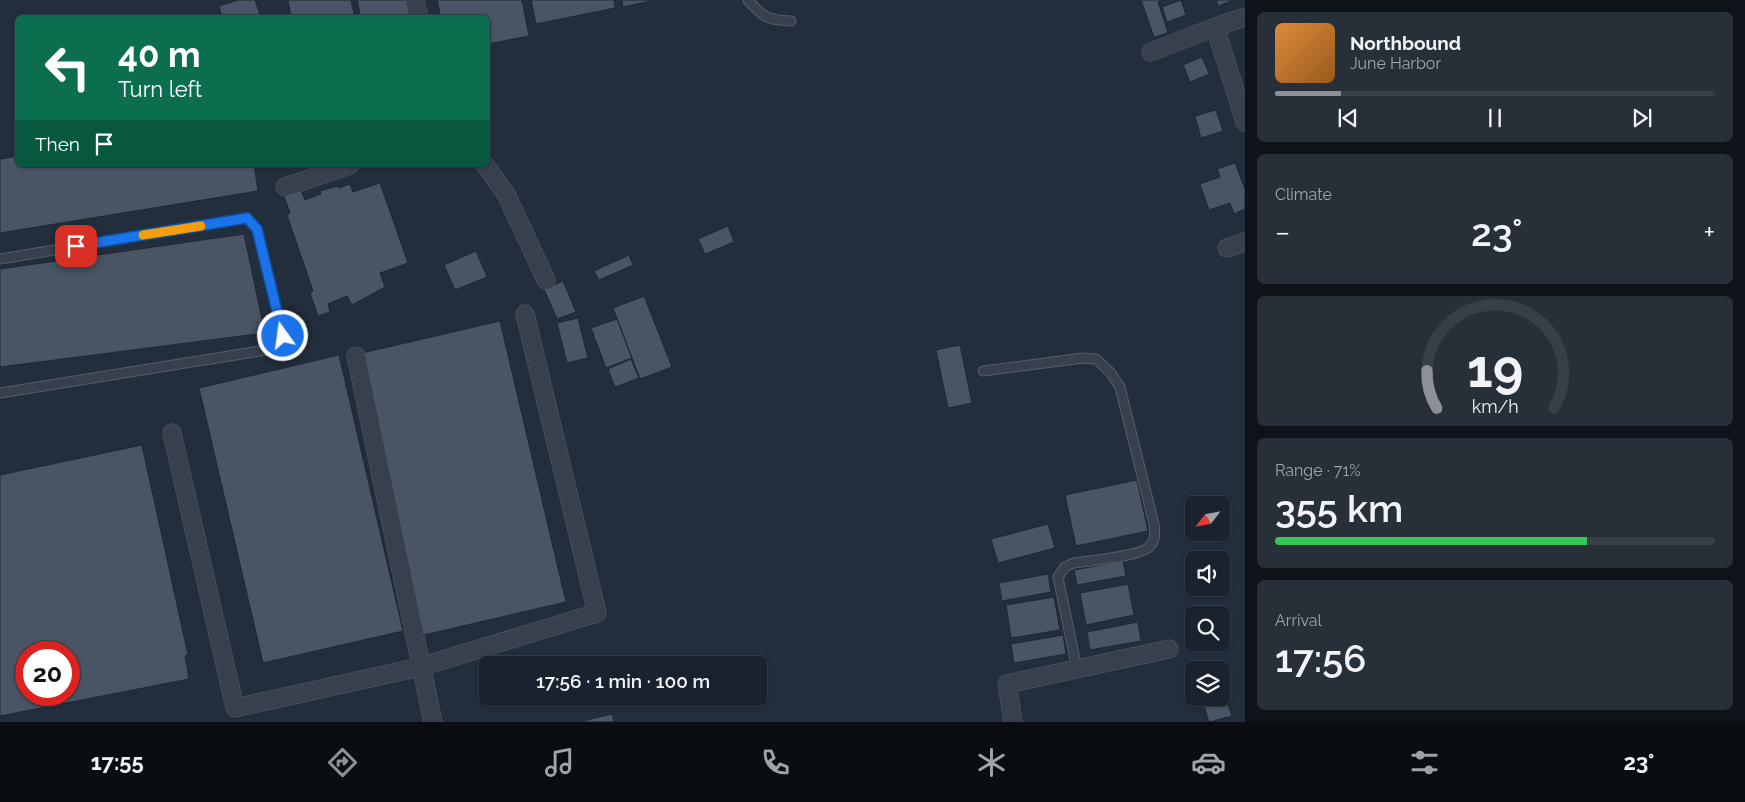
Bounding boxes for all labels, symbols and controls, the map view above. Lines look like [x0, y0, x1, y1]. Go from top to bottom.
text: Northbound [1350, 32, 1461, 54]
text: 40 m [118, 34, 200, 75]
icon: left [35, 35, 100, 100]
text: June Harbor [1350, 54, 1441, 73]
text: Turn left [118, 76, 202, 102]
icon: previous [1334, 104, 1362, 132]
icon: pause [1481, 104, 1509, 132]
icon: next [1628, 104, 1656, 132]
icon: arrive [90, 130, 118, 158]
text: Then [35, 133, 80, 155]
text: Climate [1275, 185, 1332, 204]
text: 23° [1471, 210, 1523, 255]
text: − [1275, 216, 1290, 249]
text: + [1703, 216, 1715, 249]
pin [55, 225, 97, 267]
icon: arrive [62, 232, 90, 260]
position arrow [256, 309, 308, 361]
text: 19 [1467, 338, 1523, 399]
text: km/h [1471, 396, 1519, 417]
text: Range · 71% [1275, 461, 1361, 480]
text: 355 km [1275, 486, 1403, 531]
north arrow [1185, 496, 1230, 541]
map controls [1185, 496, 1230, 706]
button: sound [1185, 551, 1230, 596]
button: search [1185, 606, 1230, 651]
text: Arrival [1275, 611, 1322, 630]
text: 17:56 [1275, 636, 1366, 681]
speed limit sign: 20 [15, 641, 80, 706]
button: layers [1185, 661, 1230, 706]
text: 17:56 · 1 min · 100 m [536, 670, 710, 692]
icon: directions [325, 745, 360, 780]
icon: music [542, 745, 577, 780]
icon: phone [758, 745, 793, 780]
icon: climate [974, 745, 1009, 780]
icon: car [1191, 745, 1226, 780]
icon: filters [1407, 745, 1442, 780]
text: 17:55 [91, 749, 144, 775]
text: 23° [1624, 749, 1654, 775]

